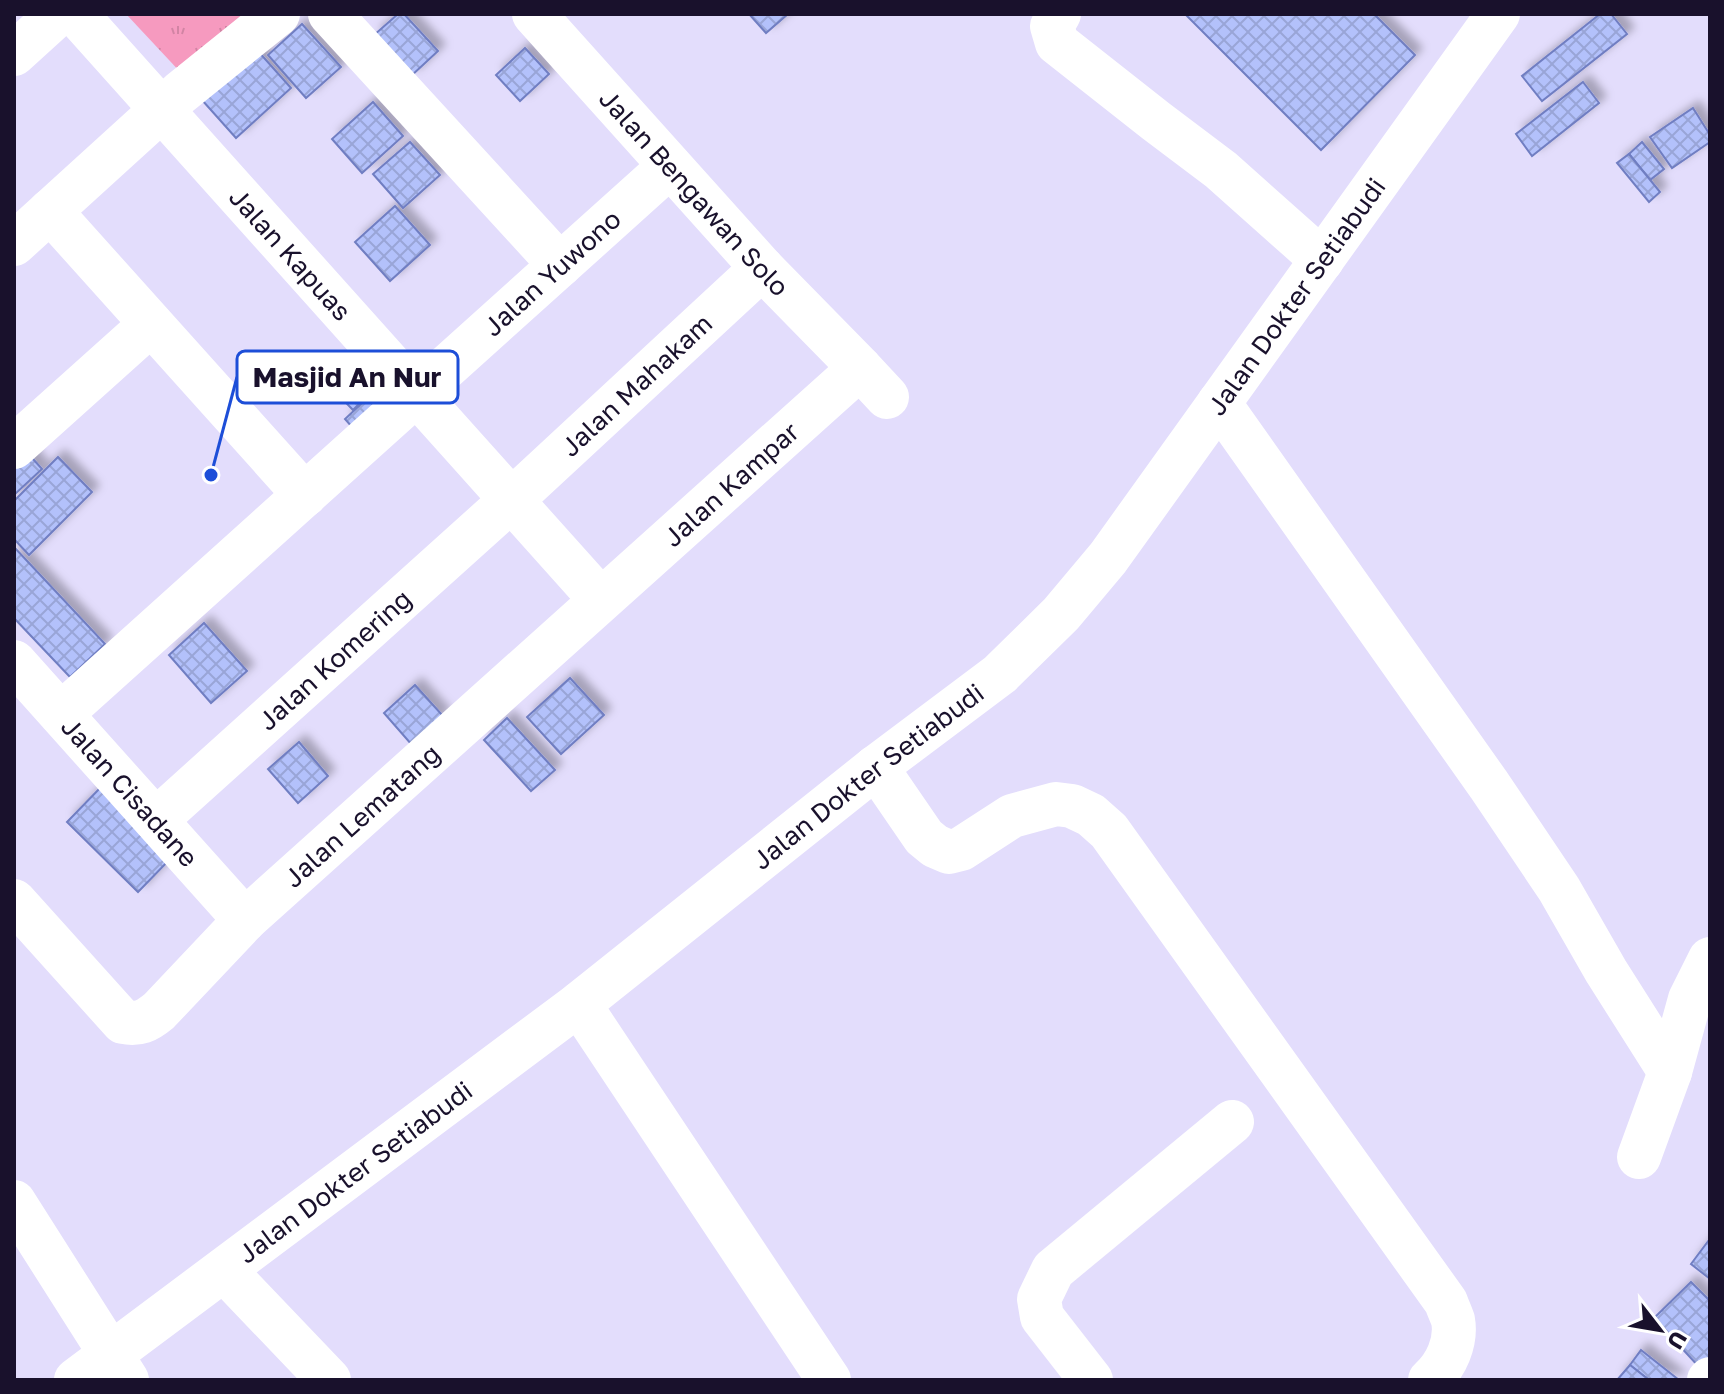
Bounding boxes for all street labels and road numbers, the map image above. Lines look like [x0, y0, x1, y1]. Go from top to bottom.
street label: Jalan Bengawan Solo [594, 83, 796, 302]
street label: Jalan Dokter Setiabudi [1200, 171, 1391, 421]
street label: Jalan Kapuas [223, 181, 358, 326]
street label: Jalan Yuwono [477, 203, 626, 342]
street label: Jalan Mahakam [554, 307, 718, 462]
street label: Jalan Kampar [657, 415, 805, 553]
street label: Jalan Komering [252, 583, 417, 736]
street label: Jalan Dokter Setiabudi [746, 676, 989, 875]
street label: Jalan Cisadane [55, 711, 205, 873]
street label: Jalan Lematang [277, 737, 446, 893]
street label: Jalan Dokter Setiabudi [232, 1074, 478, 1269]

